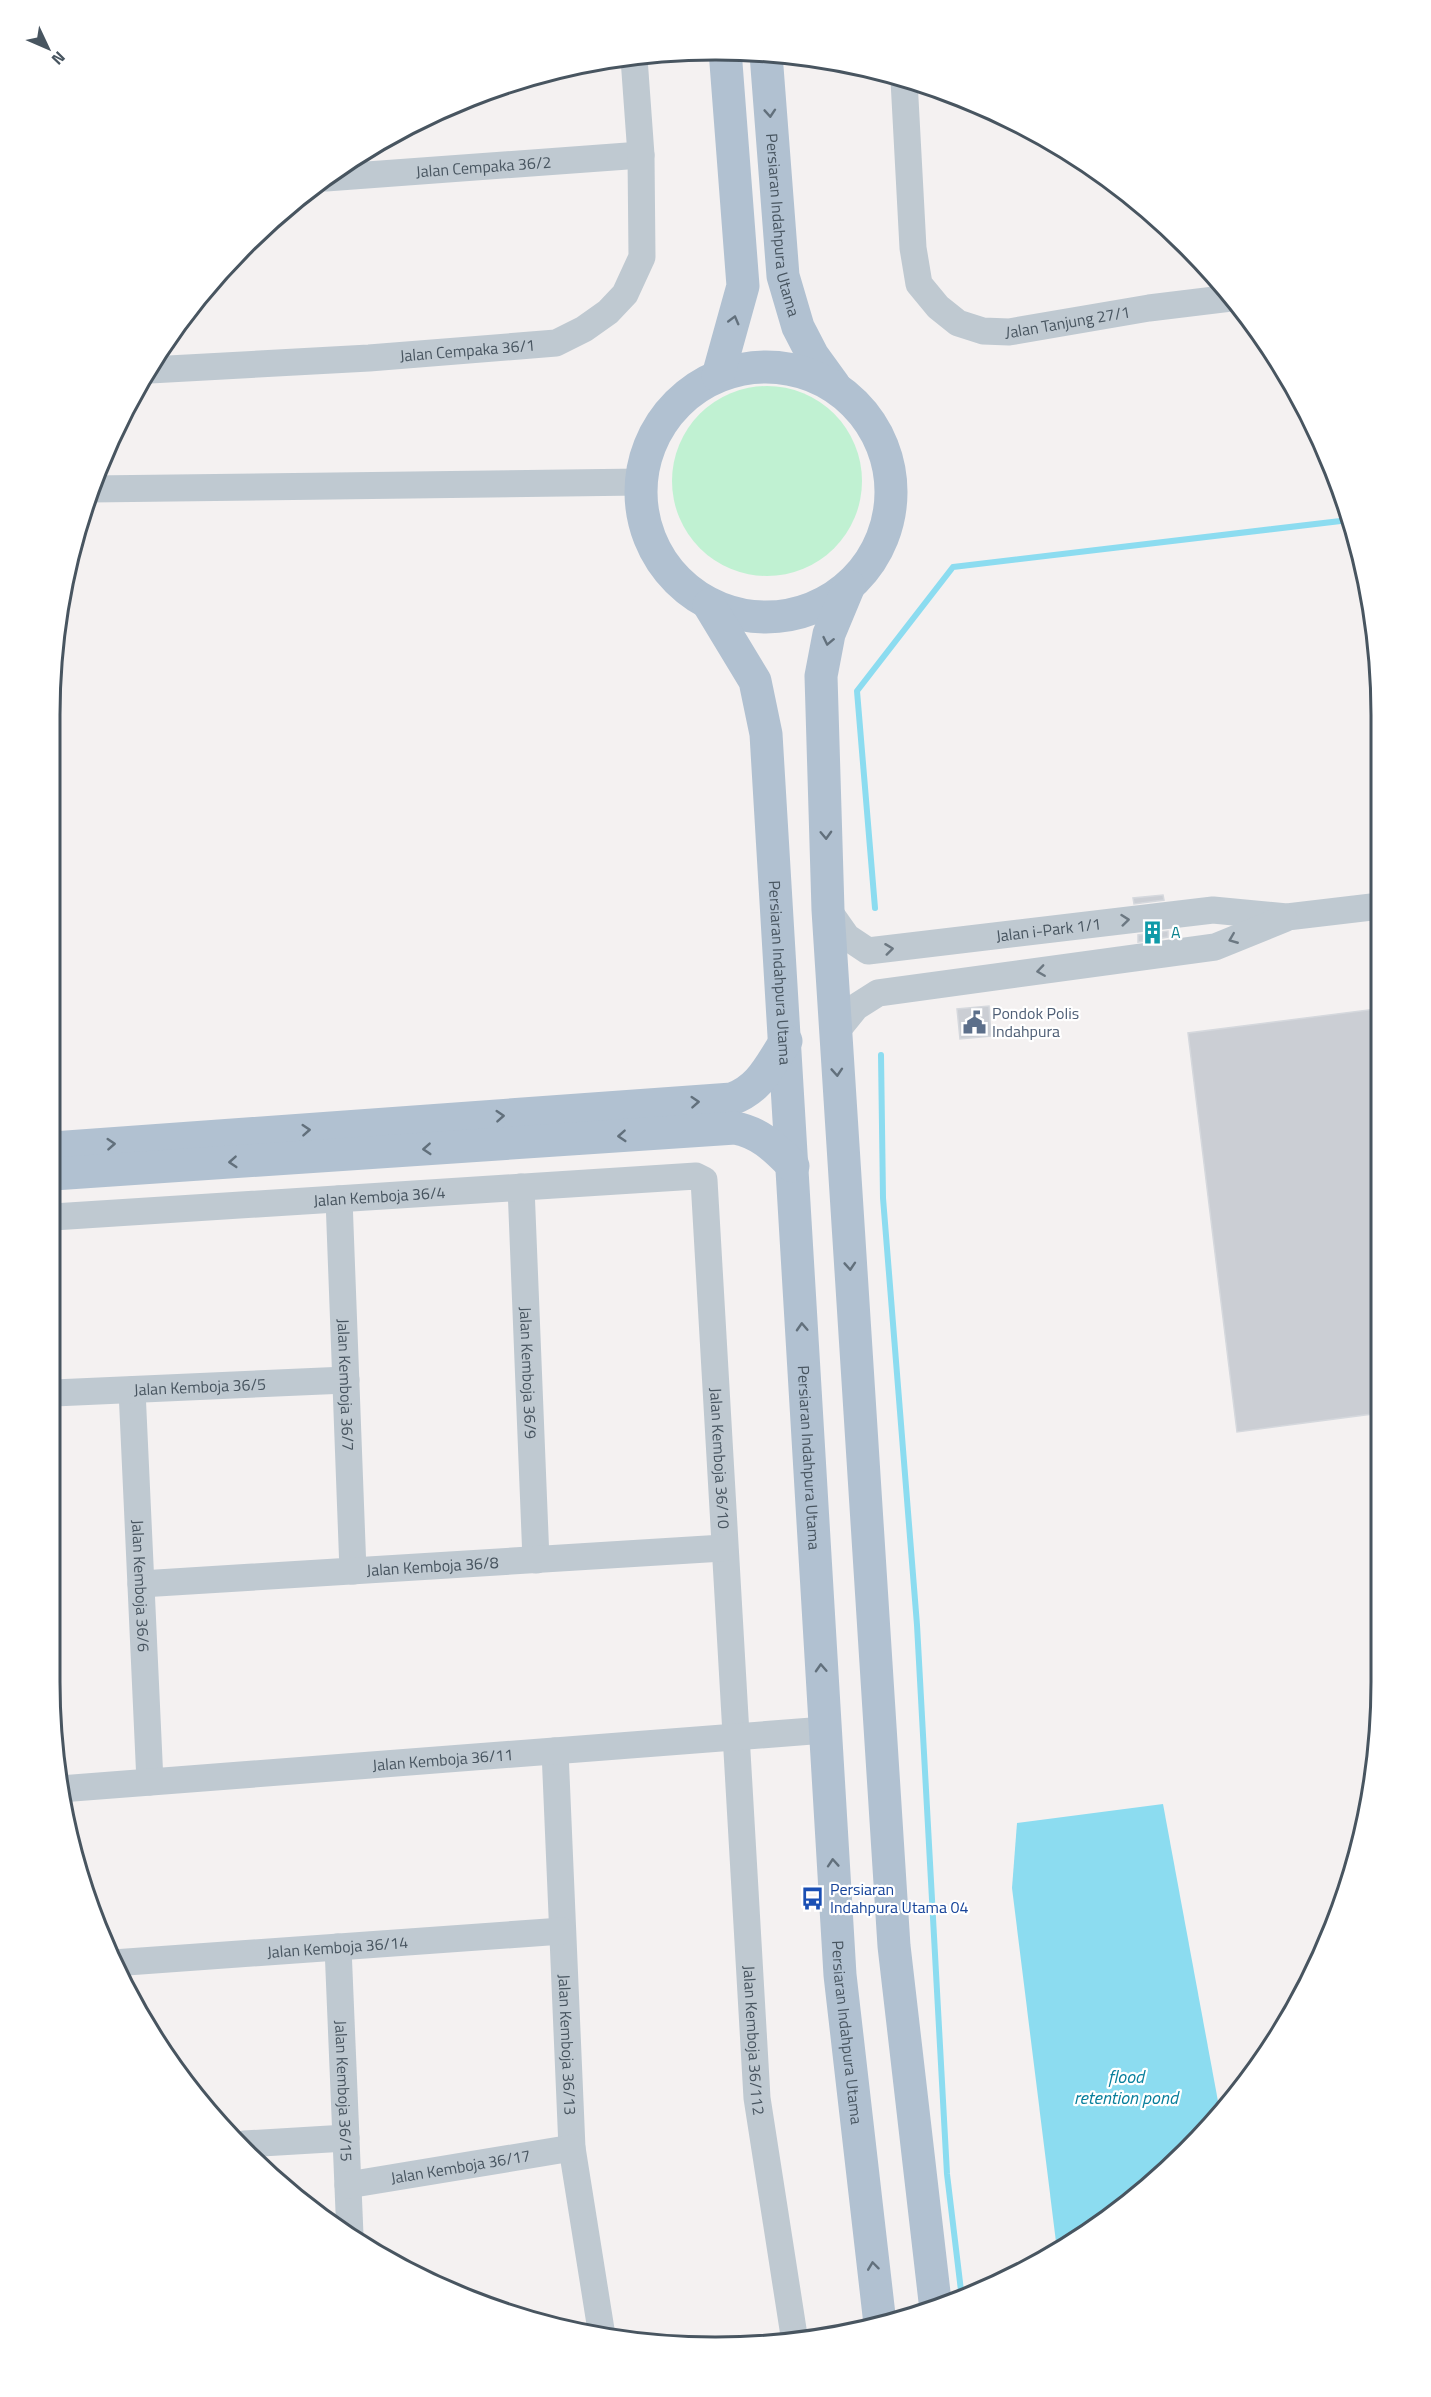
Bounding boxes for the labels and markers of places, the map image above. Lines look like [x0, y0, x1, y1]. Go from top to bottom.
building icon: A [1140, 919, 1166, 945]
place label: A [1171, 920, 1181, 944]
place label: Pondok Polis Indahpura [992, 1001, 1079, 1043]
public building icon: Pondok Polis Indahpura [961, 1009, 987, 1035]
place label: Persiaran Indahpura Utama 04 [830, 1877, 968, 1919]
bus stop icon: Persiaran Indahpura Utama 04 [799, 1885, 825, 1911]

